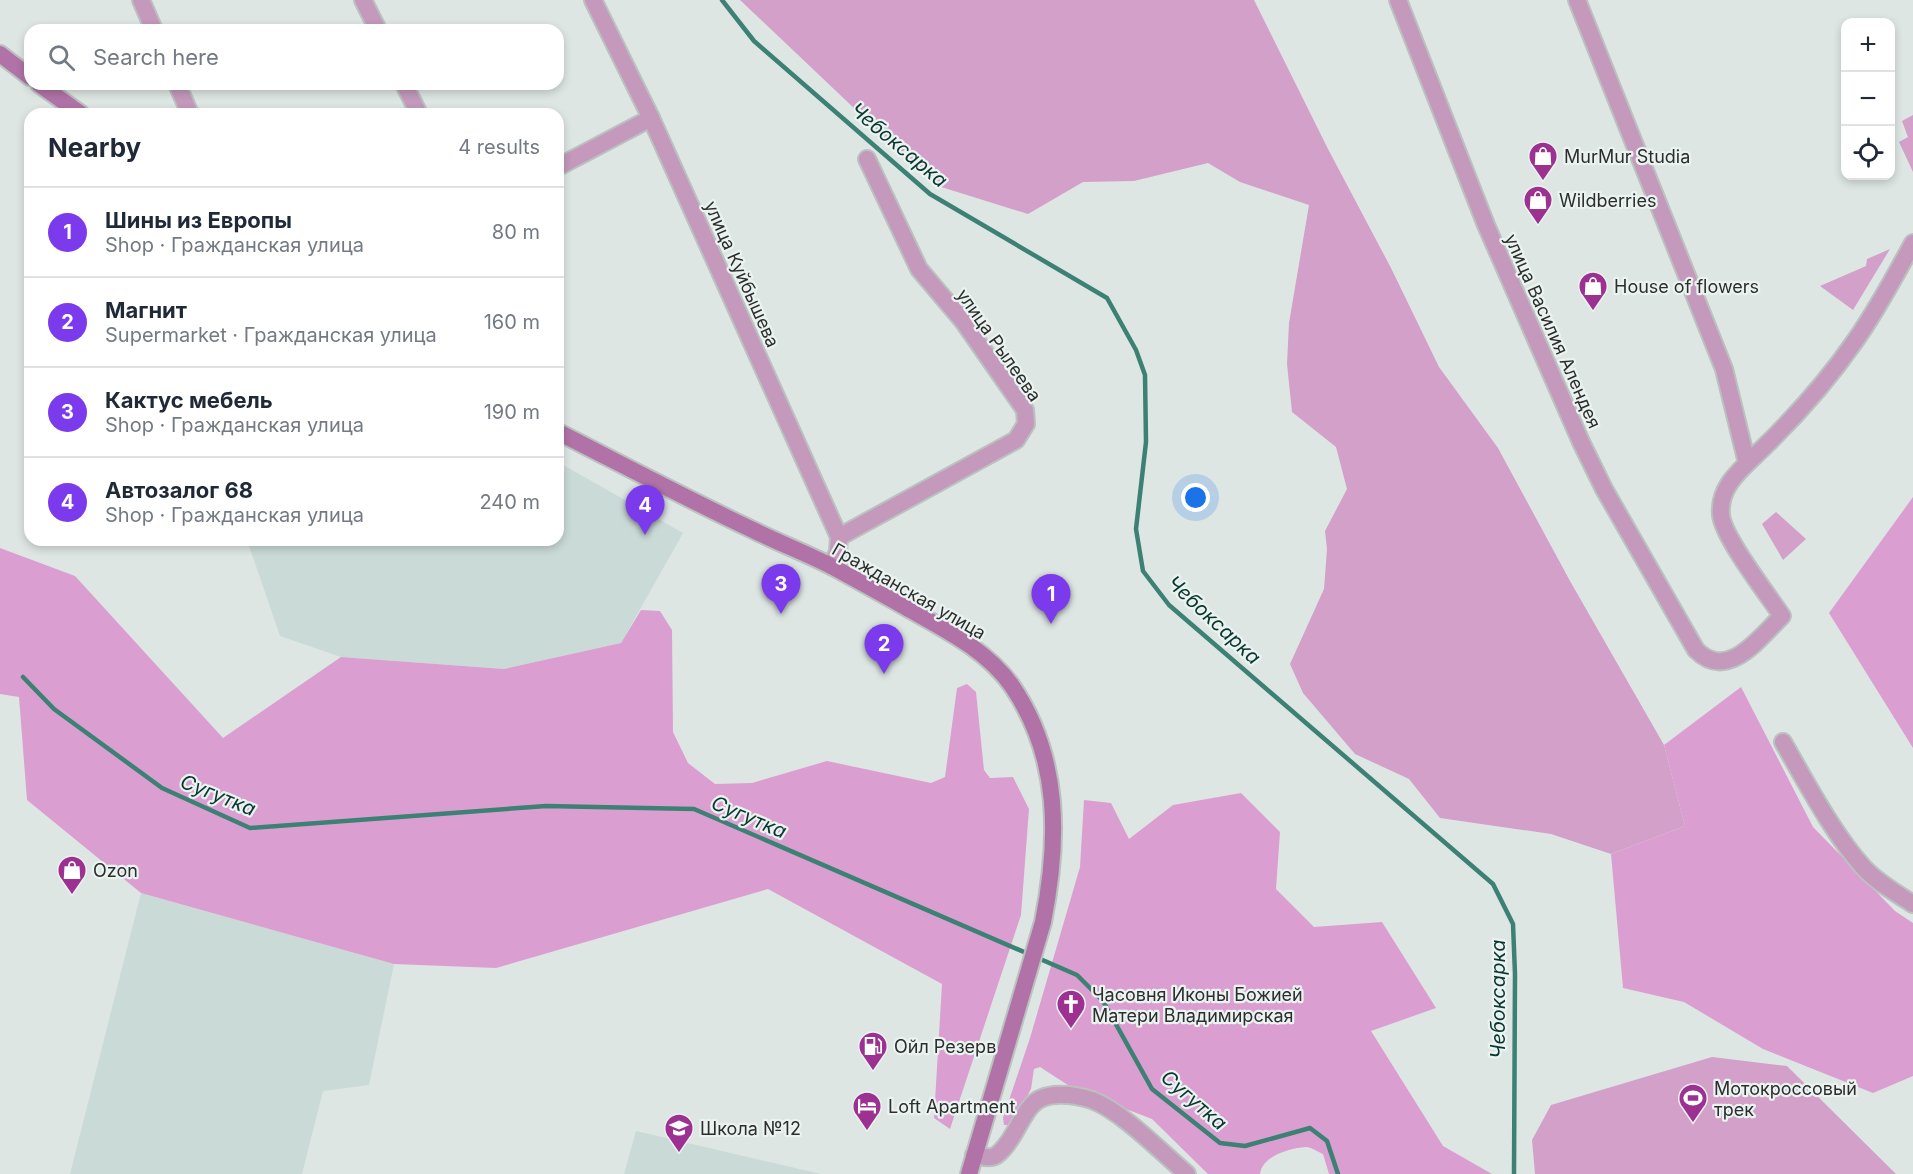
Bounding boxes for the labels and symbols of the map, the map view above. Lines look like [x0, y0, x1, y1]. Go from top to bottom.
water label: Чебоксарка [846, 98, 952, 192]
shop icon: MurMur Studia [1527, 140, 1559, 182]
place label: MurMur Studia [1564, 146, 1690, 167]
shop icon: Wildberries [1522, 184, 1554, 226]
place label: Wildberries [1559, 190, 1656, 211]
street label: улица Куйбышева [700, 198, 784, 350]
street label: улица Василия Алендея [1501, 230, 1605, 432]
shop icon: House of flowers [1577, 270, 1609, 312]
place label: House of flowers [1614, 276, 1759, 297]
street label: улица Рылеева [952, 285, 1046, 405]
your location [1181, 483, 1210, 512]
pin: 4 [626, 486, 664, 535]
street label: Гражданская улица [829, 538, 989, 644]
pin: 3 [762, 564, 800, 614]
water label: Чебоксарка [1162, 571, 1266, 669]
pin: 1 [1032, 574, 1070, 624]
pin: 2 [864, 624, 904, 674]
water label: Сугутка [177, 769, 259, 821]
water label: Сугутка [708, 790, 790, 844]
shop icon: Ozon [56, 854, 88, 896]
place label: Ozon [93, 860, 138, 881]
water label: Чебоксарка [1486, 939, 1510, 1059]
place label: Часовня Иконы Божией Матери Владимирская [1092, 984, 1303, 1026]
church icon: Часовня Иконы Божией Матери Владимирская [1055, 988, 1087, 1030]
fuel station icon: Ойл Резерв [857, 1030, 889, 1072]
place label: Ойл Резерв [894, 1036, 996, 1057]
water label: Сугутка [1156, 1065, 1232, 1135]
place label: Мотокроссовый трек [1714, 1078, 1857, 1120]
sports icon: Мотокроссовый трек [1677, 1082, 1709, 1124]
hotel icon: Loft Apartment [851, 1090, 883, 1132]
place label: Loft Apartment [888, 1096, 1016, 1117]
school or university icon: Школа №12 [663, 1112, 695, 1154]
place label: Школа №12 [700, 1118, 801, 1139]

